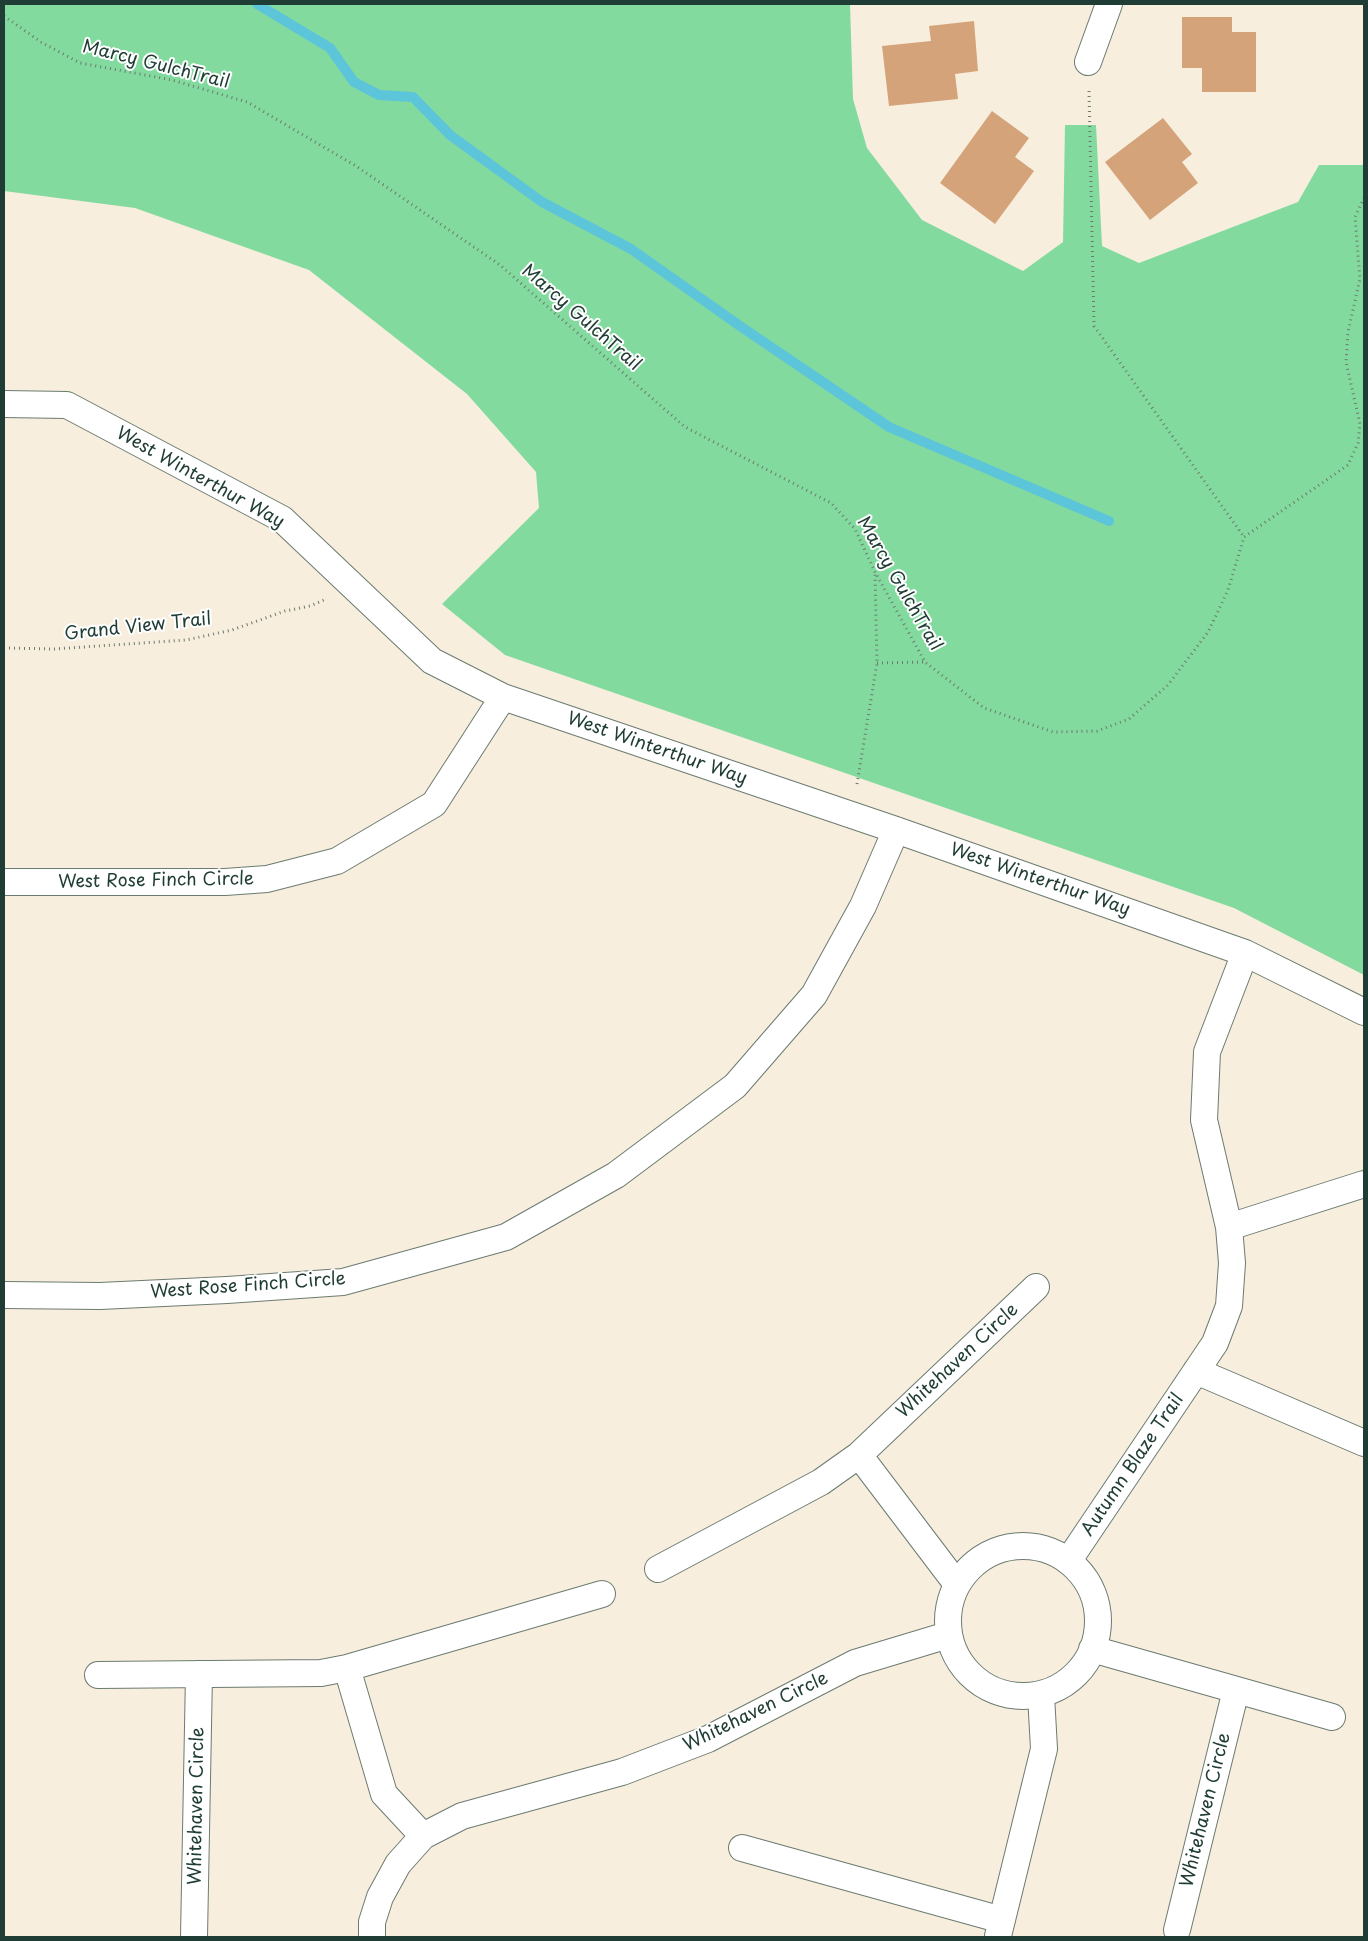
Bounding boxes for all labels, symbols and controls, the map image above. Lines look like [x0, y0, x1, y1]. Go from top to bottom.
street label: Marcy GulchTrail [80, 36, 232, 94]
street label: Marcy GulchTrail [517, 260, 645, 376]
street label: West Winterthur Way [112, 423, 288, 533]
street label: Marcy GulchTrail [852, 513, 946, 655]
street label: Grand View Trail [63, 609, 213, 645]
street label: West Winterthur Way [564, 708, 750, 790]
street label: West Winterthur Way [947, 839, 1133, 921]
street label: West Rose Finch Circle [58, 868, 254, 894]
street label: West Rose Finch Circle [150, 1268, 346, 1304]
street label: Whitehaven Circle [893, 1299, 1023, 1423]
street label: Autumn Blaze Trail [1077, 1390, 1189, 1540]
street label: Whitehaven Circle [680, 1668, 832, 1756]
street label: Whitehaven Circle [185, 1727, 209, 1885]
street label: Whitehaven Circle [1176, 1731, 1236, 1889]

